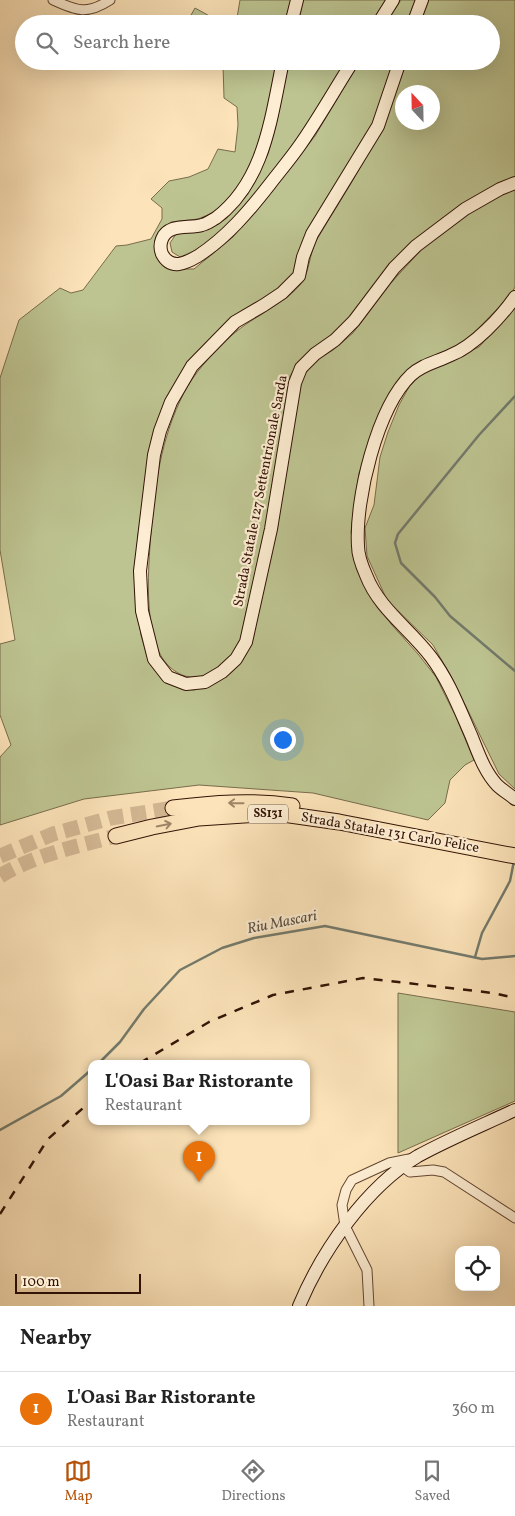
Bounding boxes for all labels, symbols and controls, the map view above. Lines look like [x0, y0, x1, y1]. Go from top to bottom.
search box [15, 15, 500, 70]
icon: search [33, 29, 61, 57]
text: Search here [73, 30, 170, 56]
north arrow [395, 85, 440, 130]
street label: Strada Statale 127 Settentrionale Sarda [229, 373, 293, 609]
your location [270, 727, 296, 753]
one-way arrow [229, 798, 245, 807]
road number: SS131 [248, 804, 288, 824]
street label: Strada Statale 131 Carlo Felice [300, 808, 481, 858]
one-way arrow [155, 819, 171, 829]
water label: Riu Mascari [245, 906, 319, 940]
popup [88, 1060, 310, 1125]
text: L'Oasi Bar Ristorante [105, 1069, 293, 1095]
text: Restaurant [105, 1095, 182, 1117]
pin: 1 [183, 1141, 215, 1182]
map controls [455, 1246, 500, 1291]
button: locate [455, 1246, 500, 1291]
scale bar [15, 1271, 141, 1294]
text: 100 m [22, 1273, 60, 1292]
text: Nearby [20, 1324, 91, 1353]
text: L'Oasi Bar Ristorante [67, 1385, 255, 1411]
text: 1 [33, 1398, 39, 1420]
text: 360 m [452, 1398, 495, 1420]
text: Restaurant [67, 1411, 145, 1433]
tab: Map [64, 1457, 92, 1506]
tab: Directions [221, 1457, 286, 1506]
tab: Saved [414, 1457, 451, 1506]

